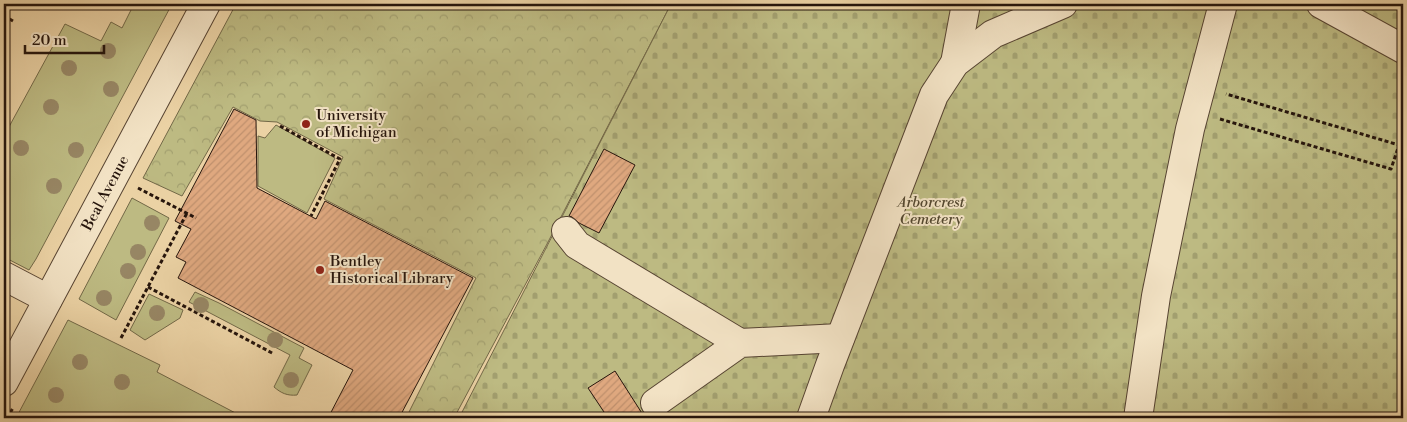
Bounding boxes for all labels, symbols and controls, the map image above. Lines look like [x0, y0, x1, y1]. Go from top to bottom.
scale bar [25, 22, 104, 54]
text: 20 m [32, 31, 67, 50]
place label: University of Michigan [316, 106, 397, 142]
marker: University of Michigan [300, 118, 312, 130]
street label: Beal Avenue [77, 152, 133, 235]
park label: Arborcrest Cemetery [896, 193, 966, 229]
place label: Bentley Historical Library [329, 252, 454, 288]
marker: Bentley Historical Library [314, 264, 326, 276]

